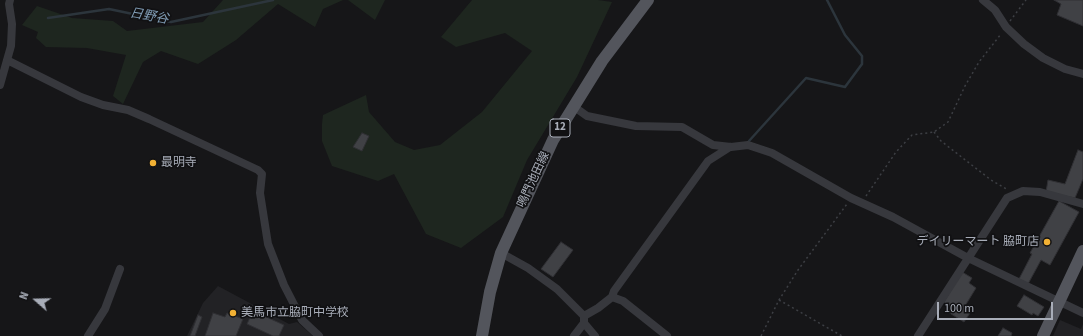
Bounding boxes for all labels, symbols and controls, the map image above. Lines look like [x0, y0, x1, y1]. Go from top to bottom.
water label: 日野谷 [128, 6, 170, 28]
road number: 12 [550, 119, 570, 137]
street label: 鳴門池田線 [515, 150, 553, 210]
place label: 最明寺 [161, 156, 197, 170]
marker: 最明寺 [148, 158, 158, 168]
place label: デイリーマート 脇町店 [917, 235, 1039, 249]
marker: デイリーマート 脇町店 [1042, 237, 1052, 247]
north arrow [16, 280, 56, 320]
text: N [16, 290, 33, 302]
scale bar [939, 294, 1055, 320]
text: 100 m [944, 300, 974, 317]
place label: 美馬市立脇町中学校 [241, 306, 349, 320]
marker: 美馬市立脇町中学校 [228, 308, 238, 318]

